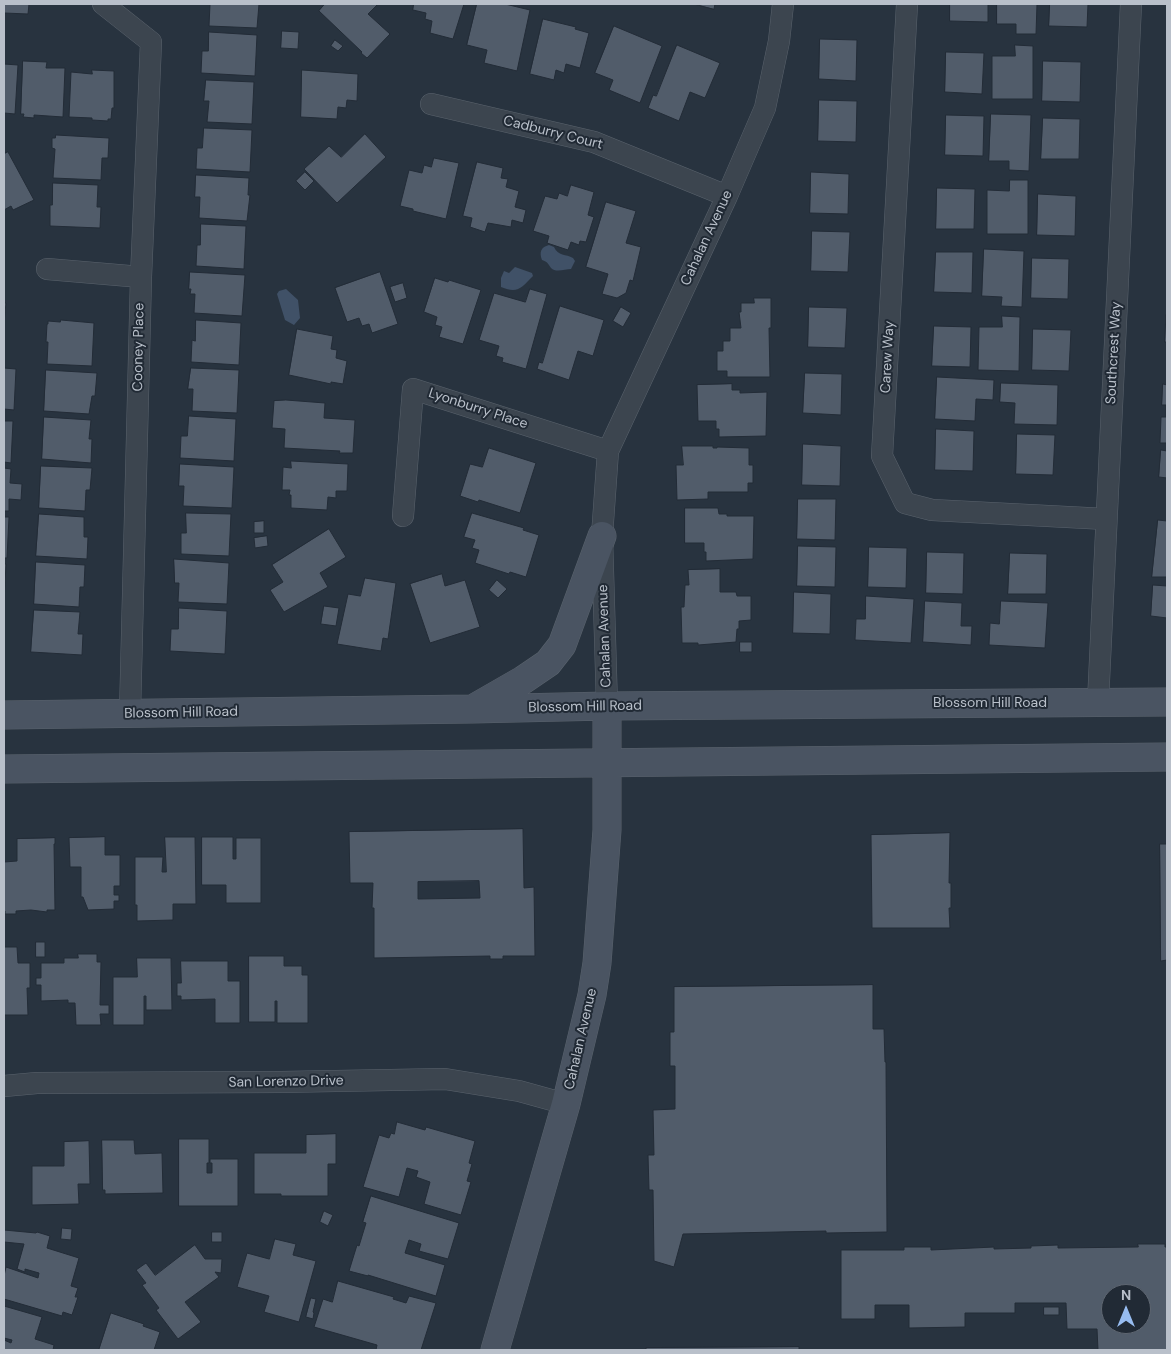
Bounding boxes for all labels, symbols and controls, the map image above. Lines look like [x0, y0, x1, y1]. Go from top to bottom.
street label: Cadburry Court [501, 112, 605, 154]
street label: Cahalan Avenue [678, 188, 736, 288]
street label: Southcrest Way [1103, 301, 1125, 405]
street label: Cooney Place [130, 303, 148, 391]
street label: Carew Way [878, 320, 898, 394]
street label: Lyonburry Place [426, 385, 530, 433]
street label: Cahalan Avenue [595, 584, 615, 688]
street label: Blossom Hill Road [933, 695, 1047, 711]
street label: Blossom Hill Road [528, 698, 642, 716]
street label: Blossom Hill Road [124, 704, 238, 722]
street label: Cahalan Avenue [561, 987, 601, 1091]
street label: San Lorenzo Drive [228, 1073, 344, 1091]
north arrow [1101, 1284, 1151, 1334]
text: N [1121, 1286, 1131, 1304]

